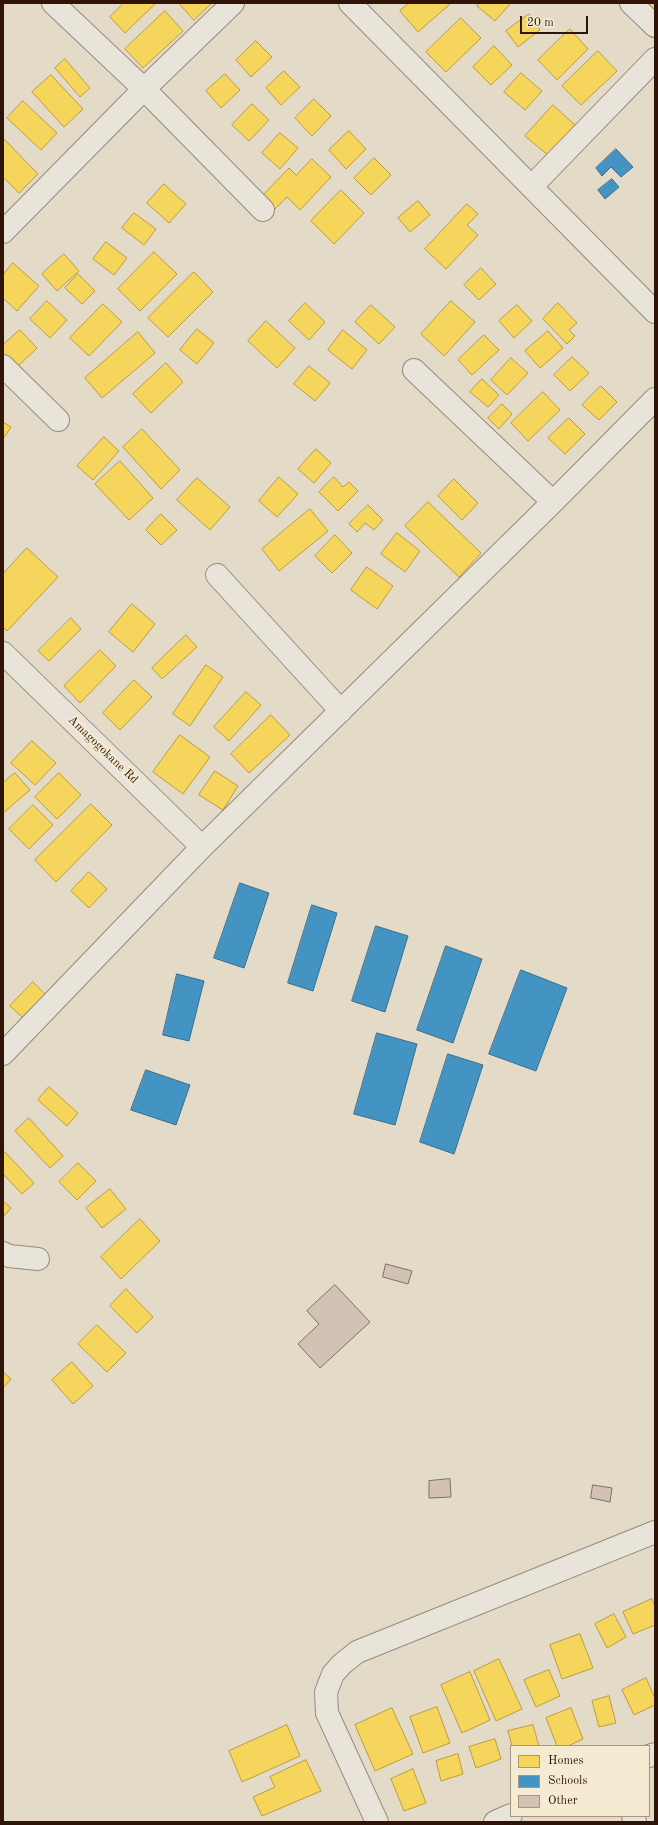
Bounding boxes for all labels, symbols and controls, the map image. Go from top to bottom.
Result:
scale bar [522,8,590,34]
text: 20 m [527,17,554,29]
street label: Amagogokane Rd [65,713,141,787]
legend [510,1745,650,1817]
text: Homes [548,1755,584,1767]
text: Schools [548,1775,588,1787]
text: Other [548,1795,578,1807]

